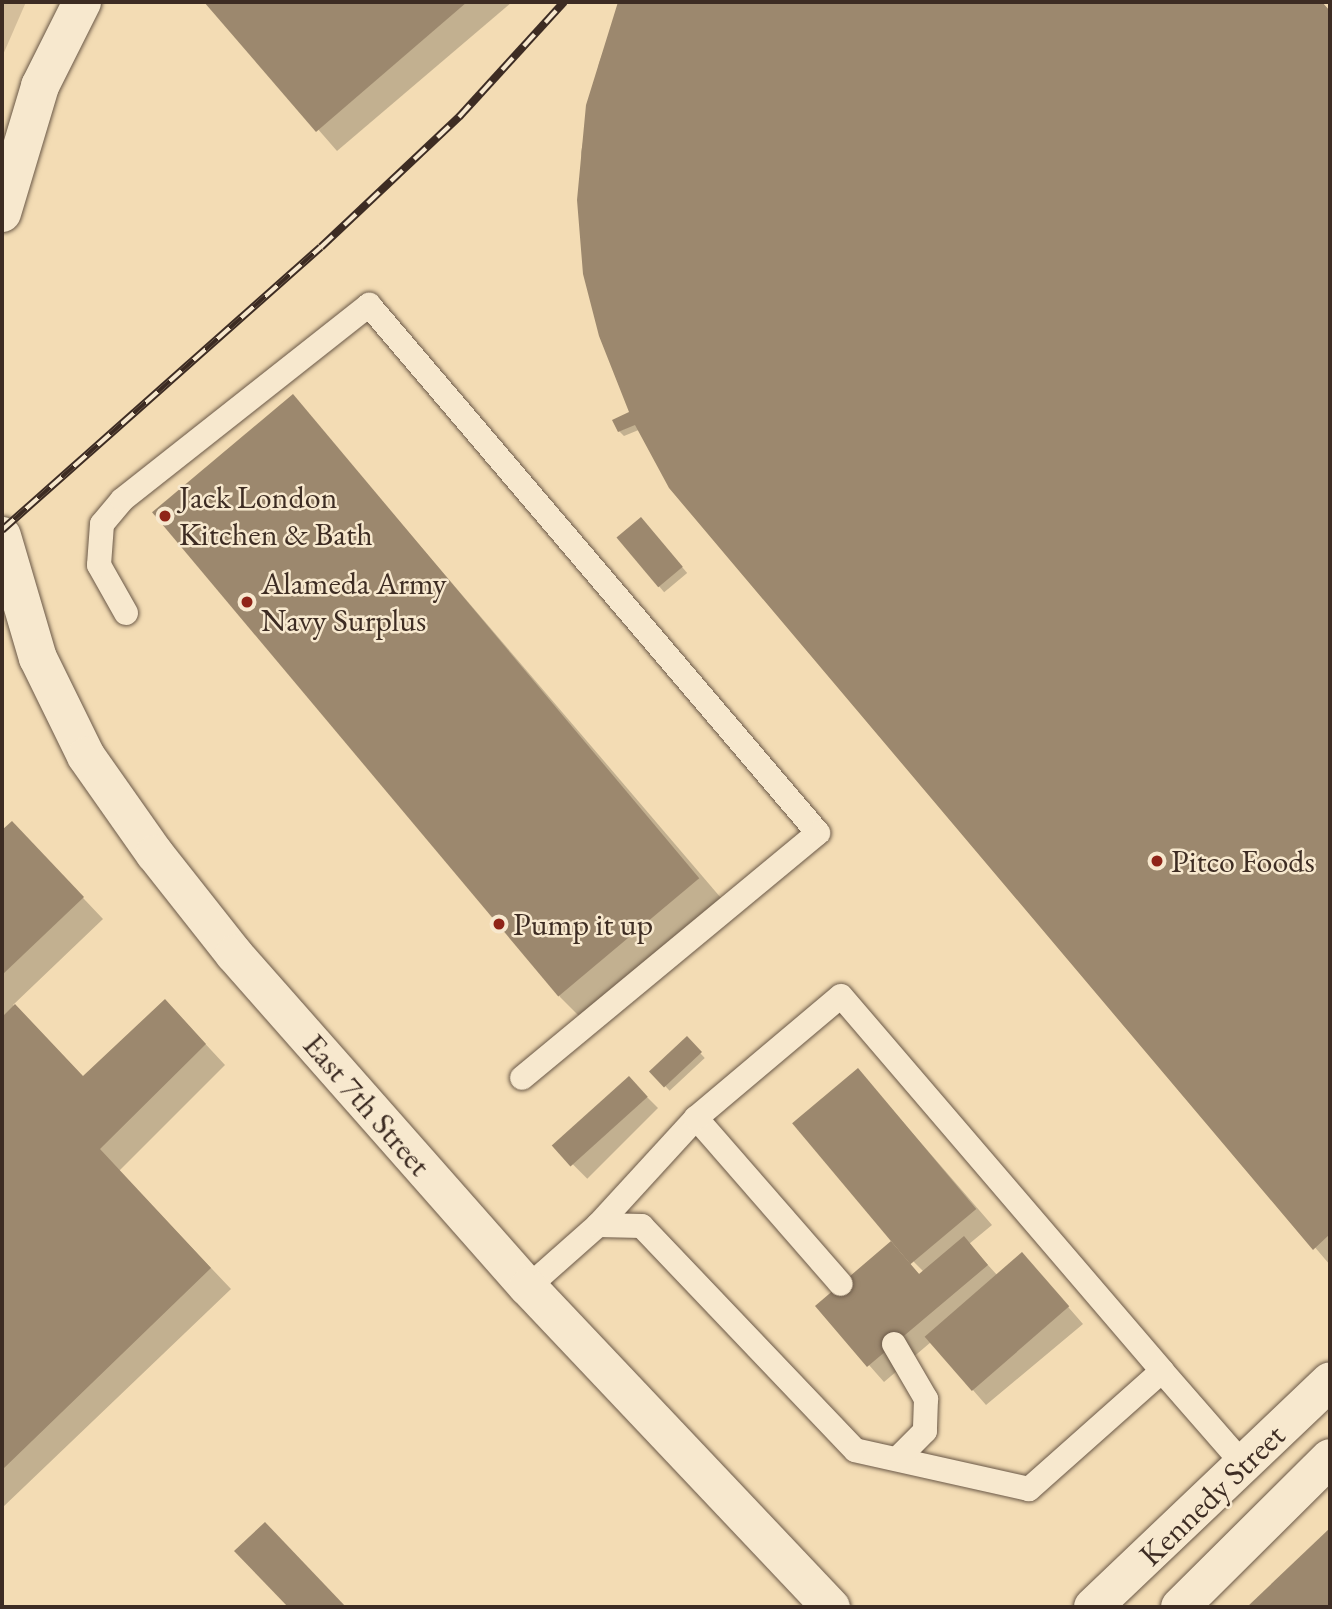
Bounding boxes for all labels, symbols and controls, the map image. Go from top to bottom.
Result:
place label: Jack London Kitchen & Bath [179,479,373,554]
marker: Jack London Kitchen & Bath [157,508,173,524]
place label: Alameda Army Navy Surplus [261,565,446,640]
marker: Alameda Army Navy Surplus [239,594,255,610]
place label: Pitco Foods [1171,842,1315,880]
marker: Pitco Foods [1149,853,1165,869]
place label: Pump it up [513,905,653,943]
marker: Pump it up [491,916,507,932]
street label: East 7th Street [295,1026,439,1184]
street label: Kennedy Street [1131,1416,1293,1574]

